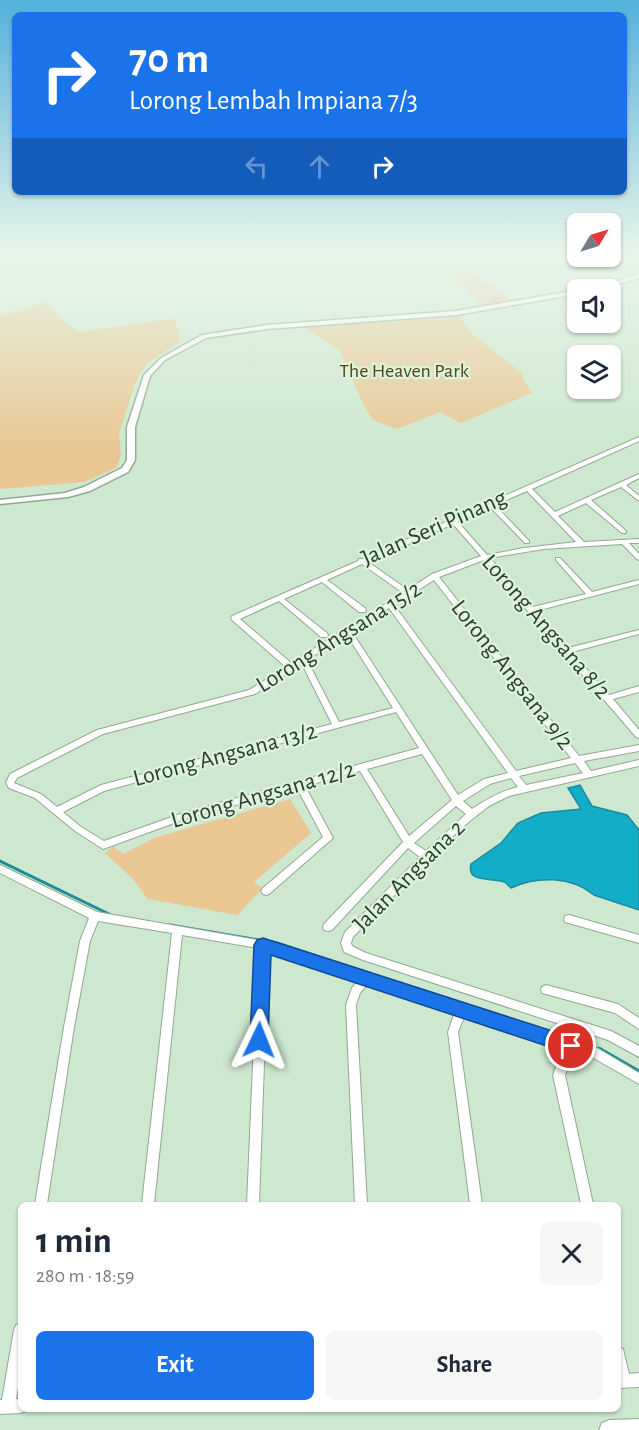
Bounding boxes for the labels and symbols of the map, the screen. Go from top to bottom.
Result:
north arrow [567,213,621,267]
park label: The Heaven Park [339,361,469,381]
street label: Jalan Seri Pinang [358,485,511,571]
street label: Lorong Angsana 8/2 [477,550,615,704]
street label: Lorong Angsana 15/2 [252,577,426,697]
street label: Lorong Angsana 9/2 [446,596,578,754]
street label: Lorong Angsana 13/2 [130,719,320,791]
street label: Lorong Angsana 12/2 [168,757,358,833]
street label: Jalan Angsana 2 [349,816,469,936]
position arrow [227,1008,291,1072]
pin [545,1020,596,1071]

